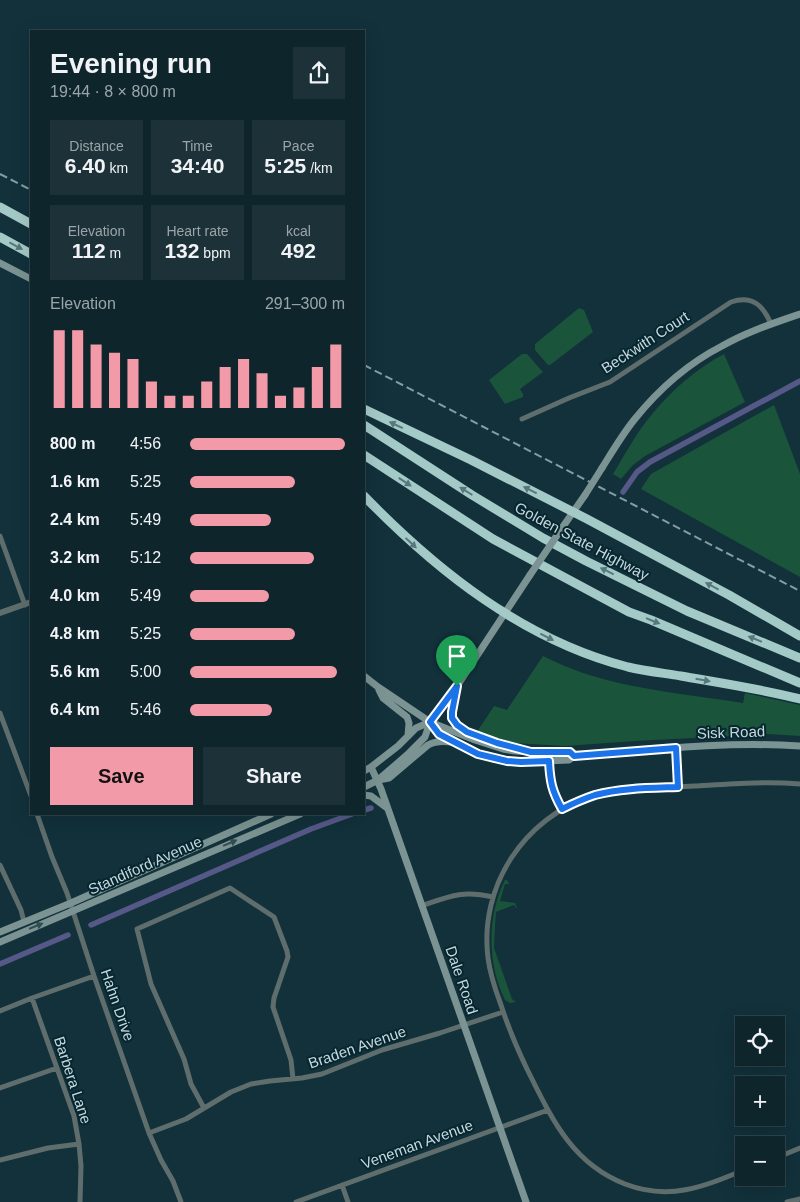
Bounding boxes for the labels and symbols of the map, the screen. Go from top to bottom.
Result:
one-way arrow [8,242,23,250]
street label: Beckwith Court [598,307,693,377]
one-way arrow [389,421,403,429]
one-way arrow [398,477,411,487]
one-way arrow [460,486,473,496]
one-way arrow [523,486,537,494]
street label: Golden State Highway [512,498,652,584]
one-way arrow [405,537,417,549]
one-way arrow [600,567,615,576]
one-way arrow [705,582,719,590]
one-way arrow [645,618,660,625]
one-way arrow [540,633,554,641]
pin [436,635,478,686]
one-way arrow [748,635,762,643]
one-way arrow [695,677,711,685]
street label: Sisk Road [697,722,765,742]
street label: Standiford Avenue [86,832,204,898]
one-way arrow [223,839,237,847]
one-way arrow [29,922,44,930]
street label: Dale Road [442,944,482,1016]
street label: Hahn Drive [98,967,138,1043]
street label: Braden Avenue [306,1022,408,1072]
street label: Barbera Lane [51,1034,95,1126]
street label: Veneman Avenue [359,1116,475,1172]

